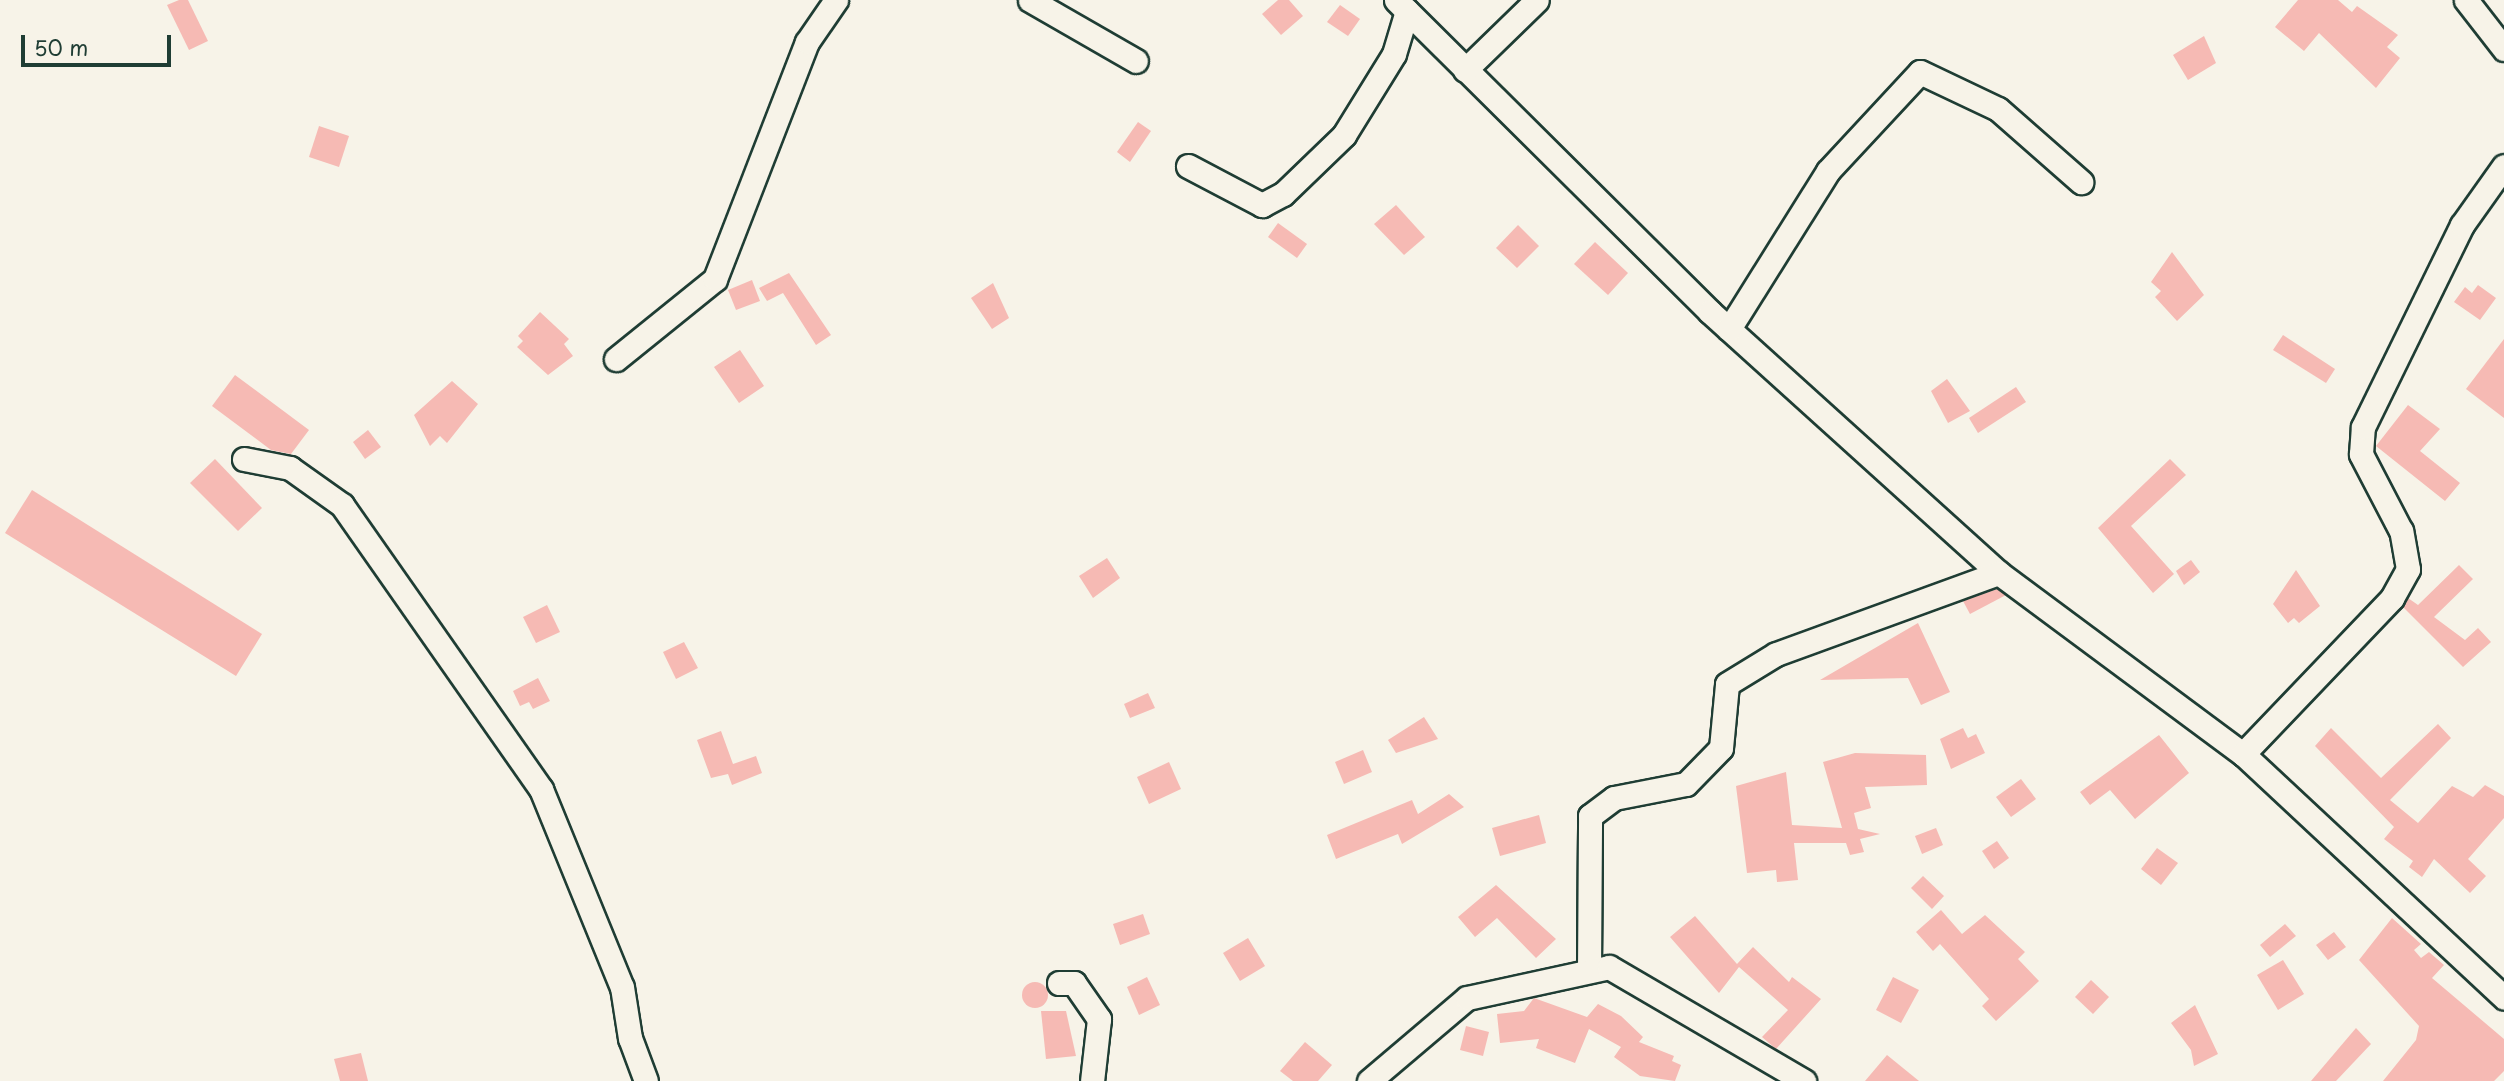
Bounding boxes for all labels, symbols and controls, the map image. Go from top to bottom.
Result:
scale bar [24,21,175,65]
text: 50 m [34,31,88,63]

